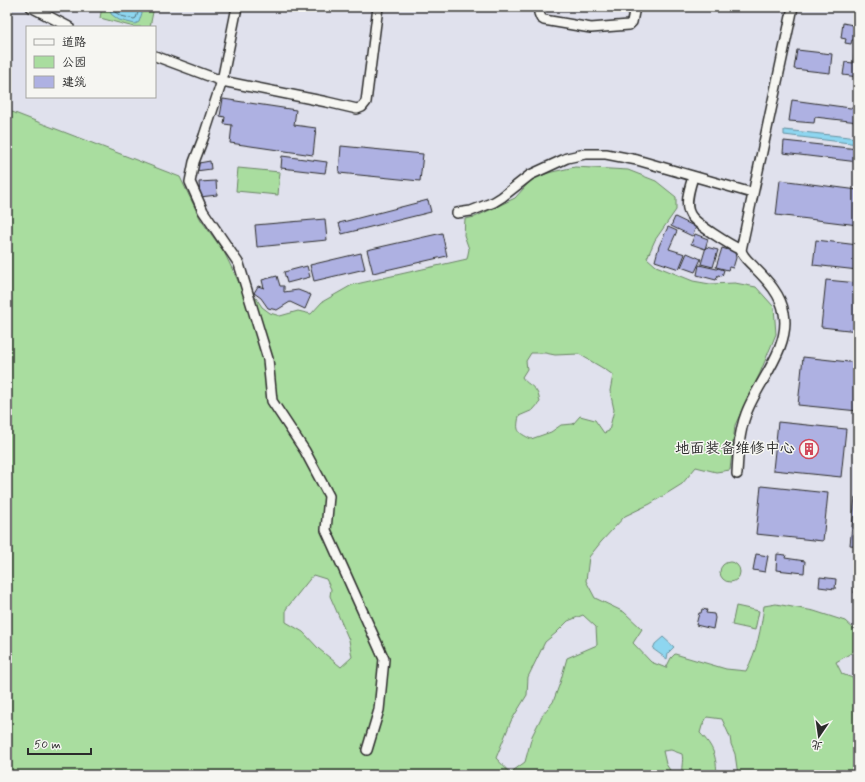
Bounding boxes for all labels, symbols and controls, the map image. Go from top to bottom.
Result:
legend [26,26,156,98]
text: 道路 [62,35,86,51]
text: 公园 [62,55,86,71]
text: 建筑 [62,75,86,91]
building icon: 地面装备维修中心 [798,438,820,460]
place label: 地面装备维修中心 [675,439,795,459]
north arrow [799,716,839,756]
scale bar [28,730,91,756]
text: 50 m [34,737,61,753]
text: 北 [810,737,824,753]

